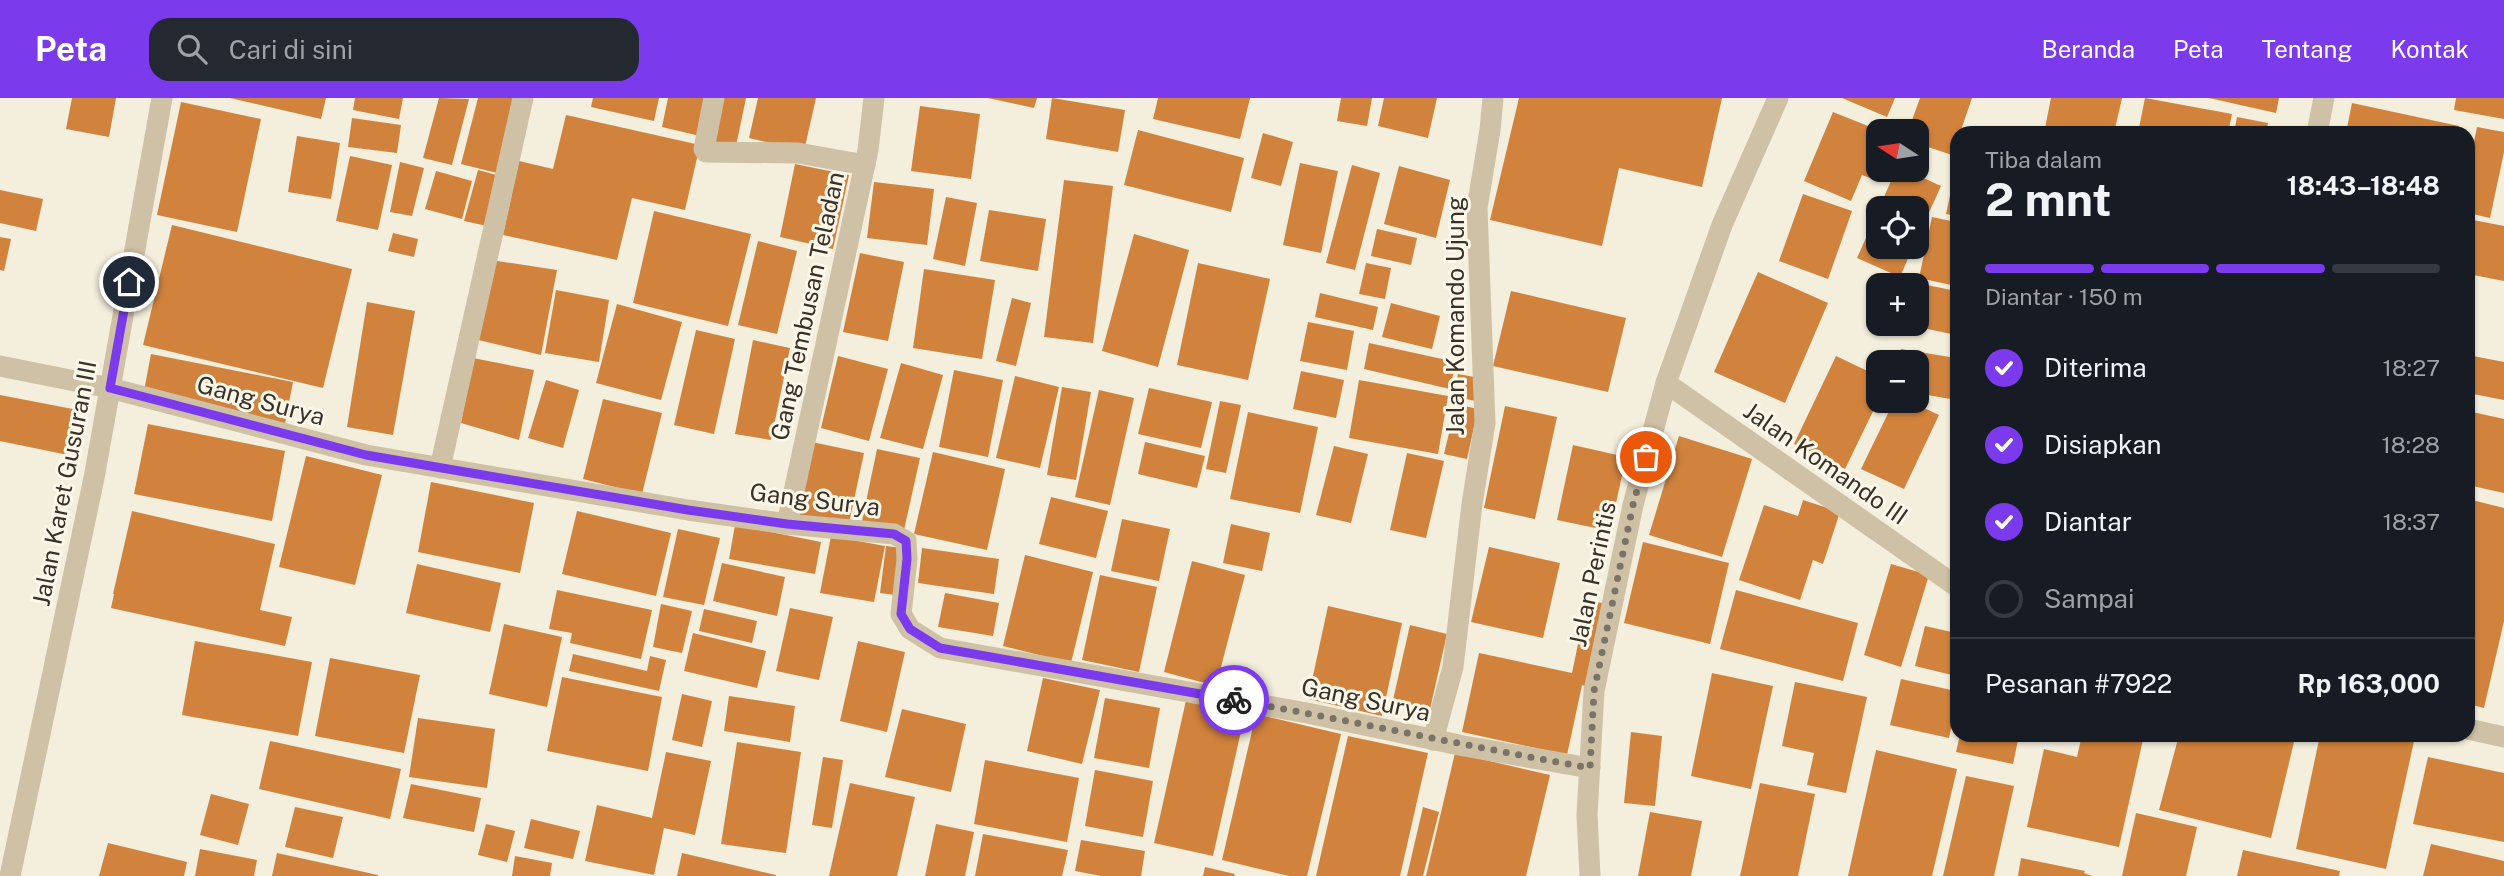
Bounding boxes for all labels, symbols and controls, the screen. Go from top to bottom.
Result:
search box [149,18,639,81]
text: Peta [35,30,107,68]
icon: search [173,30,211,68]
text: Cari di sini [229,34,353,65]
text: Beranda [2041,35,2135,63]
text: Peta [2173,35,2224,63]
text: Tentang [2262,35,2352,63]
text: Kontak [2390,35,2469,63]
north arrow [1866,119,1928,182]
map controls [1866,119,1929,413]
text: Tiba dalam [1985,146,2102,173]
street label: Gang Tembusan Teladan [765,169,849,443]
text: 18:43–18:48 [2287,170,2440,201]
text: 2 mnt [1985,172,2111,226]
street label: Jalan Komando Ujung [1441,196,1469,436]
button: locate [1866,196,1929,259]
pin [99,252,159,312]
icon: home [110,263,148,301]
button: + [1866,273,1929,336]
text: Diantar · 150 m [1985,283,2143,310]
icon: check [1985,349,2023,387]
button: − [1866,350,1929,413]
text: Diterima [2044,352,2147,383]
text: 18:27 [2383,354,2440,381]
street label: Jalan Karet Gusuran III [26,358,102,608]
street label: Gang Surya [194,370,328,430]
street label: Jalan Komando III [1739,396,1913,530]
icon: check [1985,426,2023,464]
pin [1616,427,1676,487]
text: Disiapkan [2044,429,2162,460]
text: 18:28 [2382,431,2440,458]
icon: bag [1627,438,1665,476]
street label: Gang Surya [748,477,882,521]
street label: Jalan Perintis [1563,499,1621,649]
icon: check [1985,503,2023,541]
text: Diantar [2044,506,2132,537]
text: 18:37 [2383,508,2440,535]
text: Sampai [2044,583,2134,614]
courier [1199,665,1269,735]
text: Pesanan #7922 [1985,668,2172,699]
text: Rp 163,000 [2298,668,2440,699]
street label: Gang Surya [1299,672,1433,726]
icon: bike [1215,681,1253,719]

